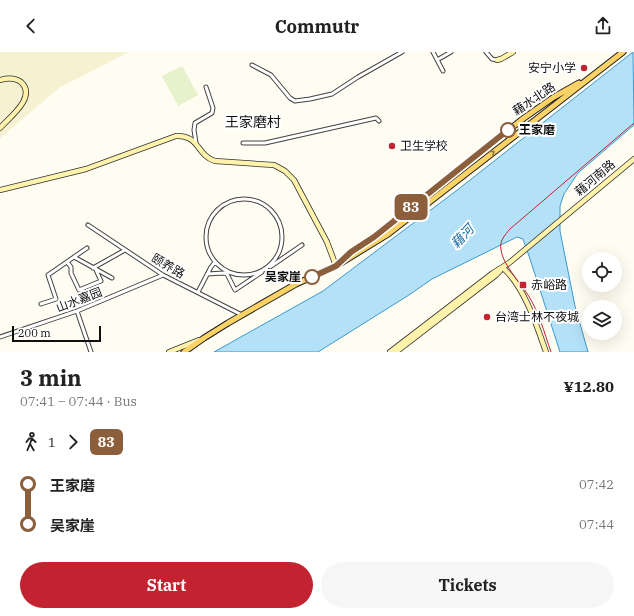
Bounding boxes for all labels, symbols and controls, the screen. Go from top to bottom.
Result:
icon: back [20,15,42,37]
text: Commutr [275,15,359,38]
icon: share [592,15,614,37]
place label: 安宁小学 [528,60,576,75]
marker: 安宁小学 [579,63,589,73]
street label: 藉水北路 [510,79,558,118]
district label: 王家磨村 [225,113,281,131]
marker: 王家磨 [500,122,516,138]
place label: 王家磨 [519,122,555,137]
place label: 卫生学校 [400,138,448,153]
marker: 卫生学校 [387,141,397,151]
one-way arrow [488,151,495,158]
street label: 藉河南路 [571,156,618,199]
line badge: 83 [393,194,429,220]
text: 83 [403,198,419,216]
water label: 藉河 [447,219,479,252]
street label: 颐养路 [149,250,188,281]
map controls [582,252,622,340]
button: locate [582,252,622,292]
place label: 吴家崖 [265,269,301,284]
marker: 吴家崖 [304,269,320,285]
place label: 赤峪路 [531,277,567,292]
marker: 赤峪路 [518,280,528,290]
street label: 山水嘉园 [54,284,104,315]
button: layers [582,300,622,340]
place label: 台湾士林不夜城 [495,309,579,324]
marker: 台湾士林不夜城 [482,312,492,322]
scale bar [12,324,101,343]
text: 200 m [18,326,51,340]
text: 3 min [20,363,82,392]
text: ¥12.80 [564,377,614,396]
text: 07:41 – 07:44 · Bus [20,393,137,410]
icon: walk [20,431,42,453]
icon: forward [62,431,84,453]
text: 83 [98,433,115,451]
text: 1 [48,434,56,451]
text: 王家磨 [50,476,95,495]
text: 07:42 [579,476,614,493]
text: 吴家崖 [50,516,95,535]
text: 07:44 [579,516,614,533]
button: Start [20,562,313,608]
button: Tickets [321,562,614,608]

